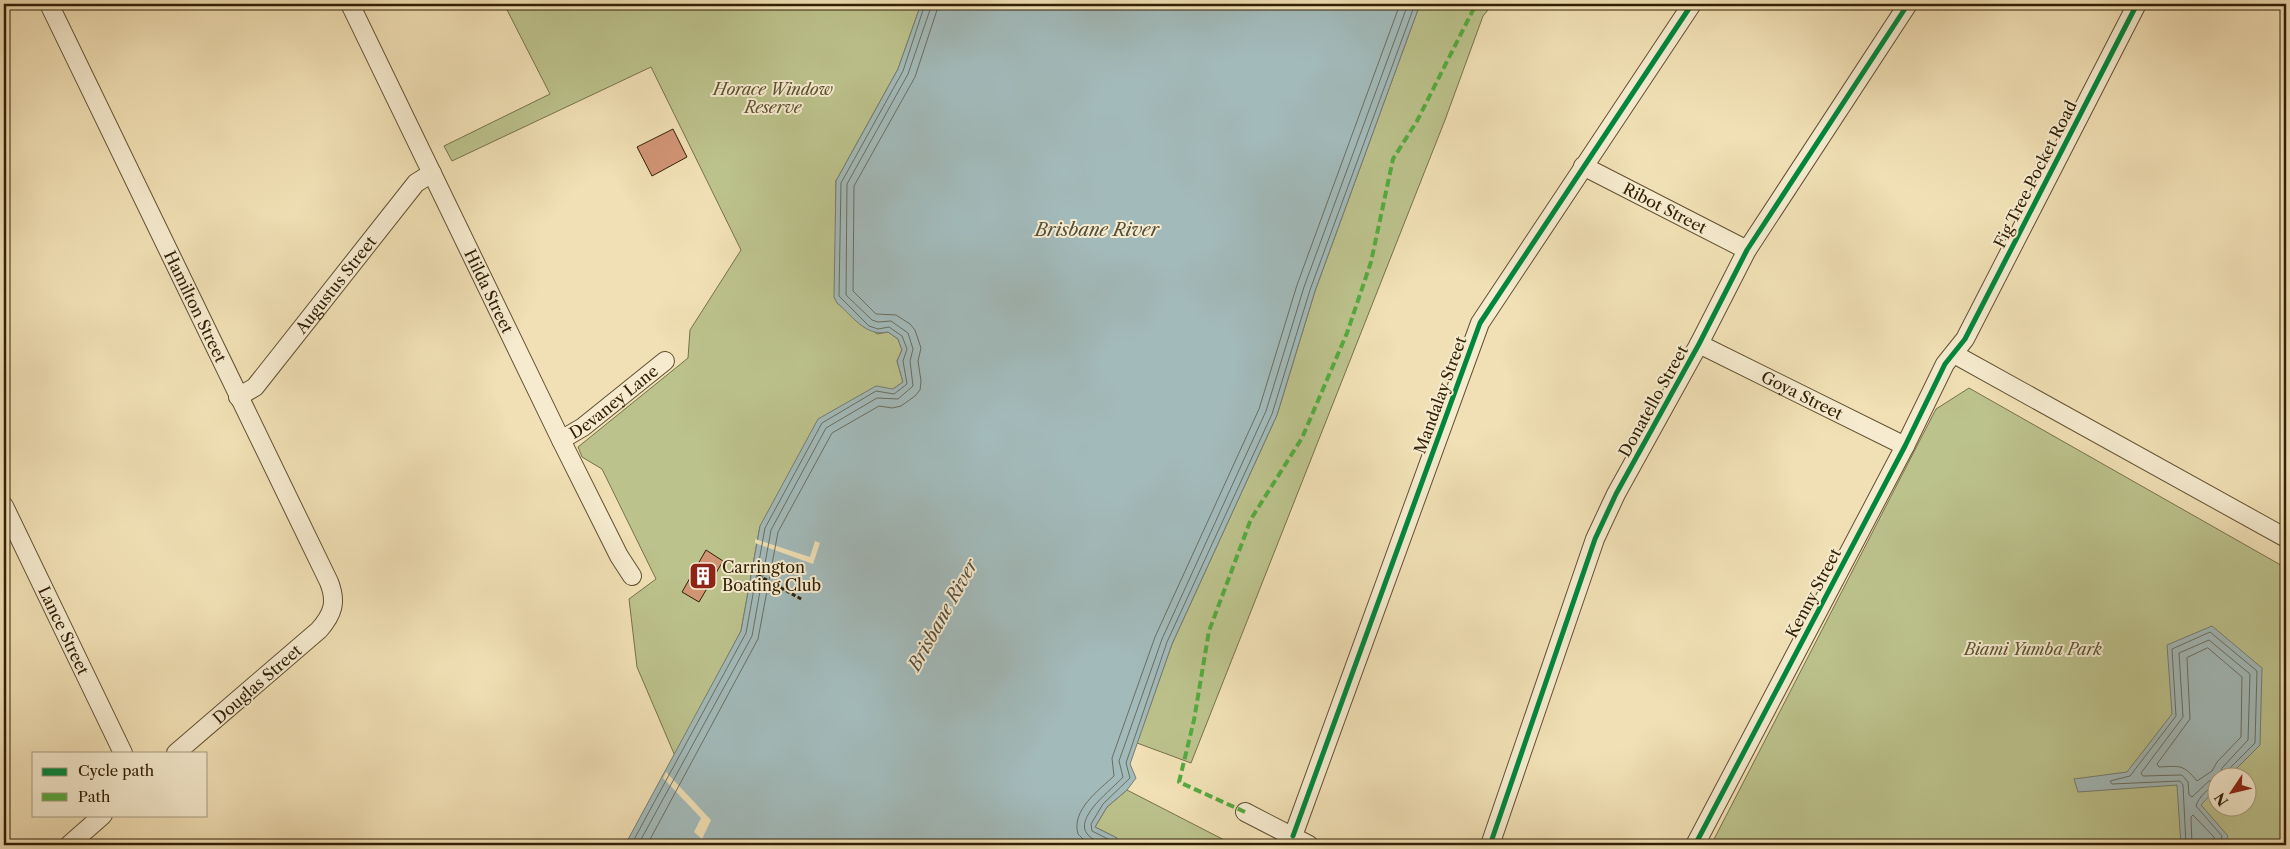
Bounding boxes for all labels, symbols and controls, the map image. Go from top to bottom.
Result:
park label: Horace Window Reserve [711,79,833,117]
street label: Fig Tree Pocket Road [1989,97,2081,251]
street label: Ribot Street [1620,178,1710,238]
water label: Brisbane River [1033,219,1161,241]
street label: Augustus Street [290,232,381,338]
street label: Hilda Street [460,246,518,337]
street label: Hamilton Street [160,247,231,366]
street label: Mandalay Street [1409,333,1471,456]
street label: Donatello Street [1614,341,1692,460]
street label: Devaney Lane [566,361,662,443]
street label: Goya Street [1758,366,1847,424]
street label: Kenny Street [1781,544,1845,641]
water label: Brisbane River [902,554,983,676]
place label: Carrington Boating Club [722,557,821,595]
building icon: Carrington Boating Club [688,561,718,591]
street label: Lance Street [34,583,94,678]
park label: Biami Yumba Park [1962,639,2103,659]
street label: Douglas Street [209,640,306,728]
legend [32,752,208,816]
text: Cycle path [78,761,155,780]
north arrow [2208,766,2258,816]
text: Path [78,787,111,806]
text: N [2210,789,2232,810]

